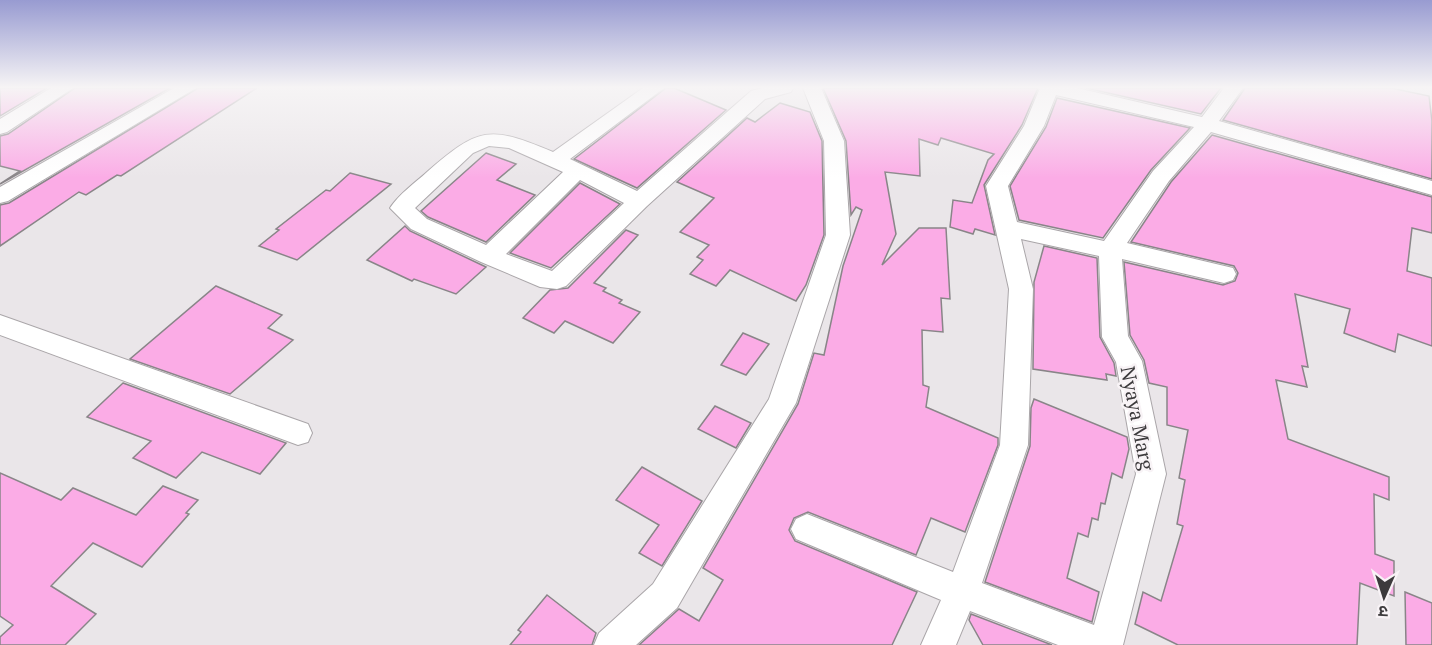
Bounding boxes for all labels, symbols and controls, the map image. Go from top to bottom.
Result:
street label: Nyaya Marg [1115,364,1161,473]
north arrow [1354,567,1414,627]
text: उ [1377,601,1388,623]

